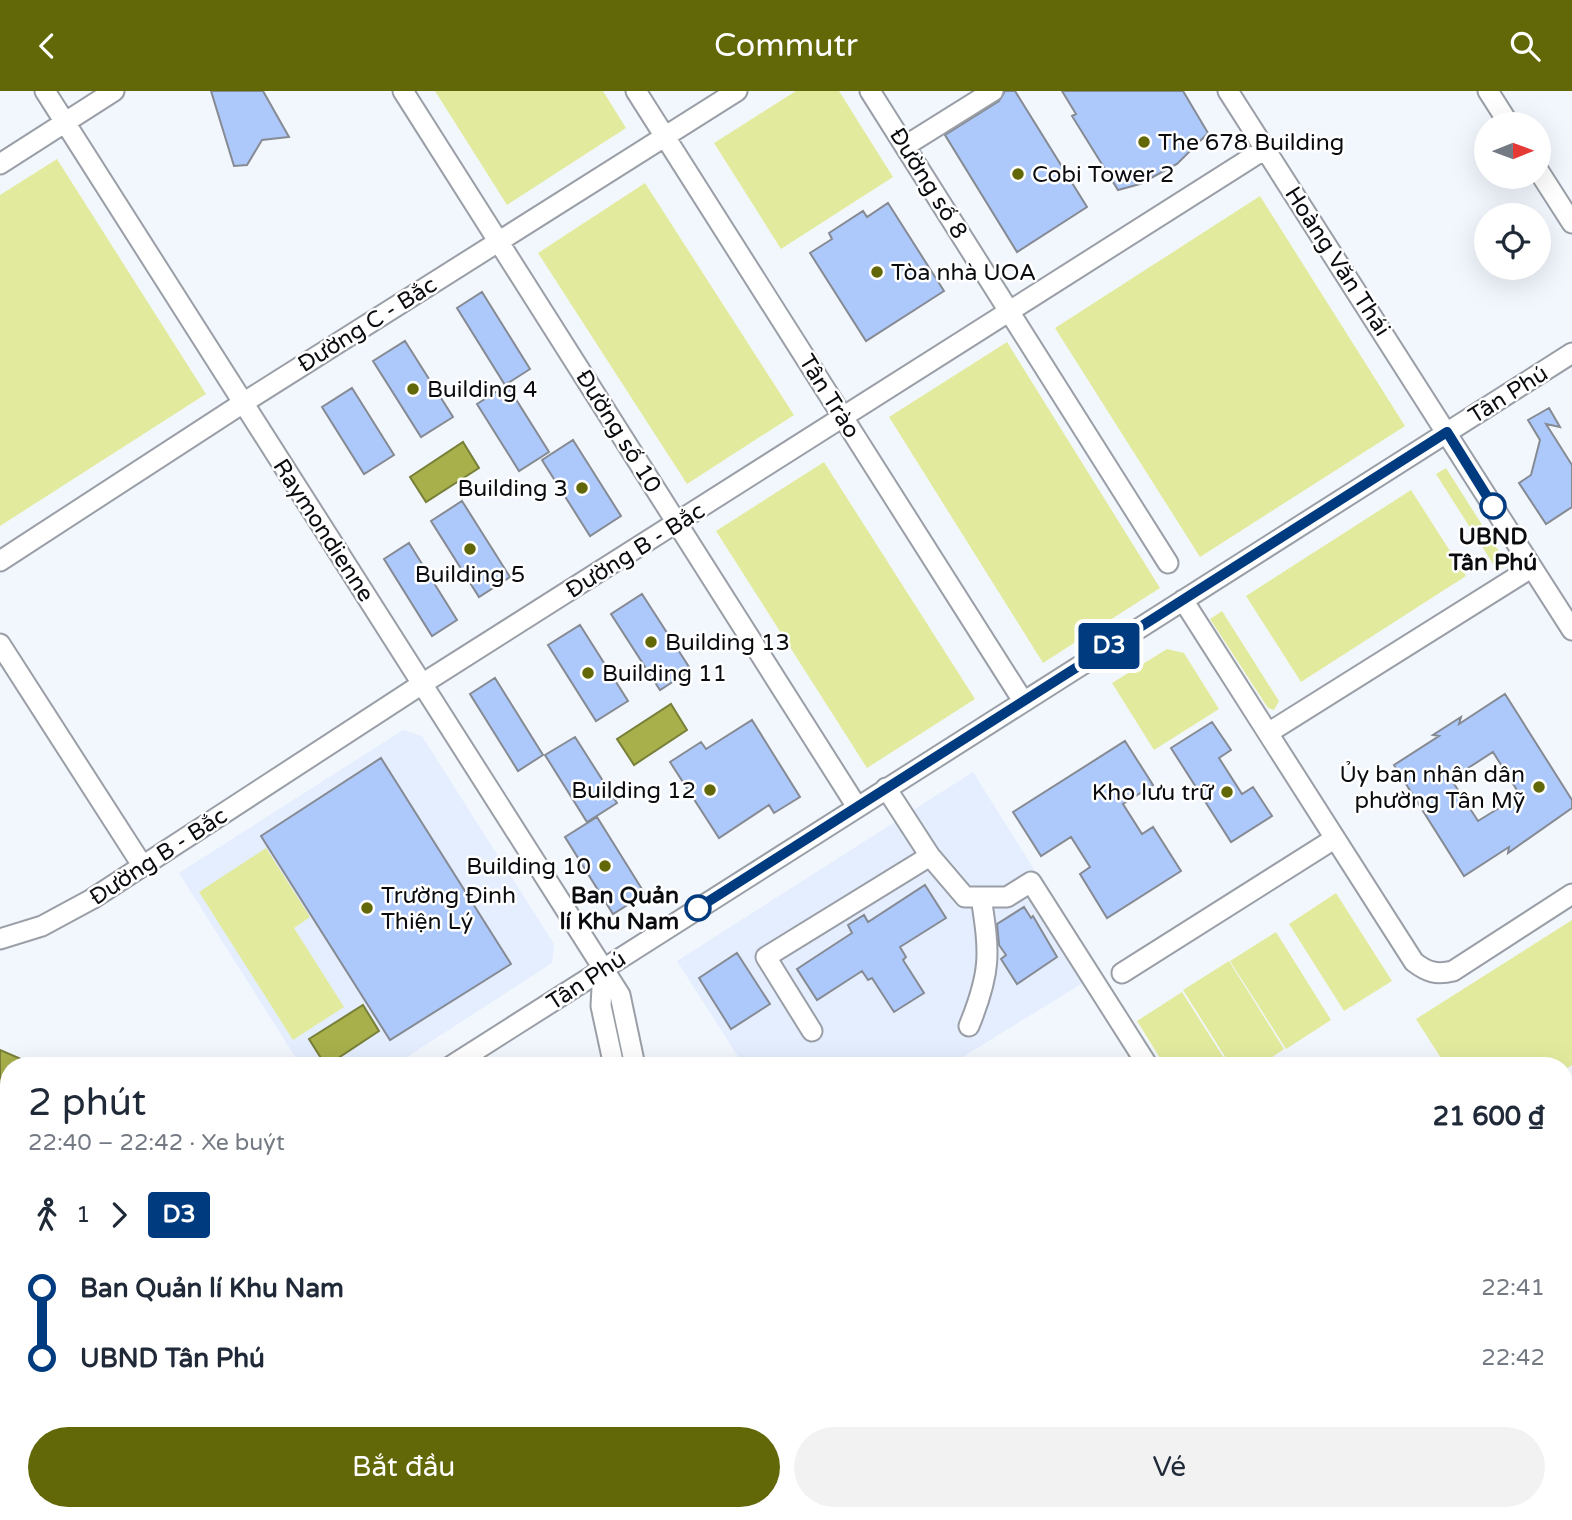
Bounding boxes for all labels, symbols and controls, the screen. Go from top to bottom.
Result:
icon: back [28,27,66,65]
text: Commutr [714,27,858,65]
icon: search [1506,27,1544,65]
north arrow [1474,112,1550,189]
map controls [1474,112,1551,280]
street label: Đường số 8 [883,123,973,244]
place label: The 678 Building [1158,129,1344,157]
marker: The 678 Building [1136,134,1152,150]
place label: Cobi Tower 2 [1032,161,1175,189]
marker: Cobi Tower 2 [1010,166,1026,182]
street label: Hoàng Văn Thái [1278,182,1396,342]
button: locate [1474,203,1551,280]
place label: Tòa nhà UOA [891,259,1036,287]
marker: Tòa nhà UOA [869,264,885,280]
street label: Đường C - Bắc [293,271,442,379]
street label: Tân Trào [793,349,866,444]
street label: Tân Phú [1464,360,1553,430]
street label: Đường số 10 [569,365,667,498]
place label: Building 4 [427,376,537,404]
marker: Building 4 [405,381,421,397]
street label: Raymondienne [267,454,380,607]
place label: Building 3 [458,475,568,503]
marker: Building 3 [574,480,590,496]
marker: UBND Tân Phú [1480,493,1506,519]
street label: Đường B - Bắc [561,497,710,605]
place label: UBND Tân Phú [1448,523,1537,577]
marker: Building 5 [462,541,478,557]
place label: Building 5 [415,561,525,589]
line badge: D3 [1078,623,1140,669]
place label: Building 13 [665,629,790,657]
text: D3 [1092,631,1126,660]
marker: Building 13 [643,634,659,650]
place label: Building 11 [602,660,727,688]
marker: Building 11 [580,665,596,681]
place label: Ủy ban nhân dân phường Tân Mỹ [1340,761,1525,815]
place label: Building 12 [571,777,696,805]
place label: Kho lưu trữ [1092,779,1215,807]
marker: Ủy ban nhân dân phường Tân Mỹ [1531,779,1547,795]
marker: Building 12 [702,782,718,798]
marker: Kho lưu trữ [1219,784,1235,800]
street label: Đường B - Bắc [85,802,233,912]
place label: Building 10 [466,853,591,881]
marker: Building 10 [597,858,613,874]
place label: Trường Đinh Thiện Lý [381,882,516,936]
place label: Ban Quản lí Khu Nam [560,882,679,936]
marker: Ban Quản lí Khu Nam [685,895,711,921]
marker: Trường Đinh Thiện Lý [359,900,375,916]
street label: Tân Phú [542,945,631,1017]
text: 2 phút [28,1080,146,1126]
text: 21 600 ₫ [1433,1101,1545,1132]
text: 22:40 – 22:42 · Xe buýt [28,1129,285,1157]
icon: walk [28,1196,66,1234]
icon: forward [100,1196,138,1234]
text: D3 [162,1200,196,1229]
text: 1 [76,1201,90,1229]
text: Ban Quản lí Khu Nam [80,1273,344,1304]
text: 22:41 [1481,1274,1545,1302]
text: UBND Tân Phú [80,1343,265,1374]
text: 22:42 [1481,1344,1545,1372]
button: Bắt đầu [28,1427,780,1507]
button: Vé [794,1427,1545,1507]

